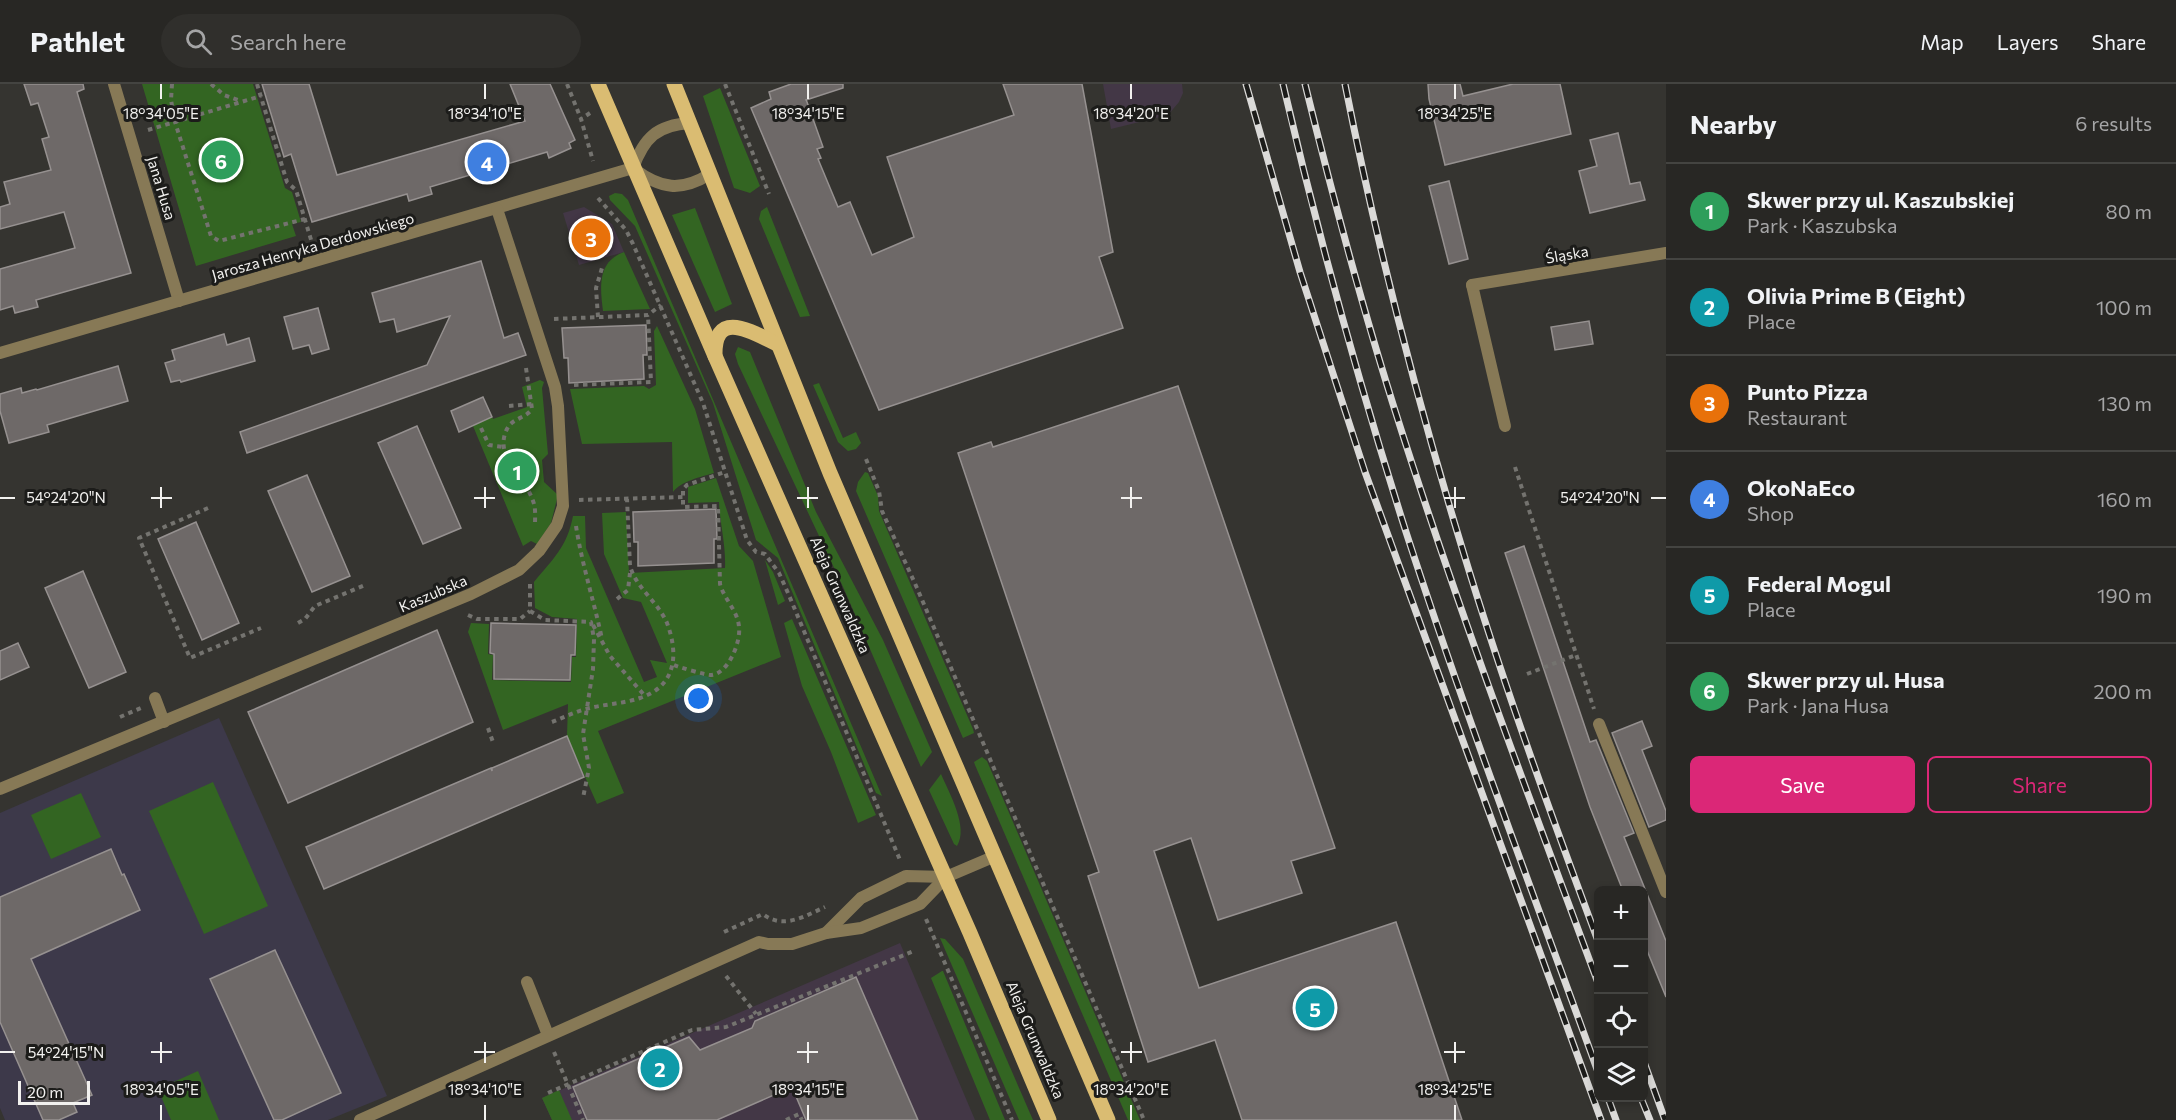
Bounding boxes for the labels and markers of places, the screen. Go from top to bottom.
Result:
pin: 6 [202,138,240,182]
pin: 4 [468,140,506,184]
pin: 3 [572,216,610,260]
pin: 1 [498,448,536,494]
pin: 5 [1296,986,1334,1030]
pin: 2 [640,1046,680,1090]

